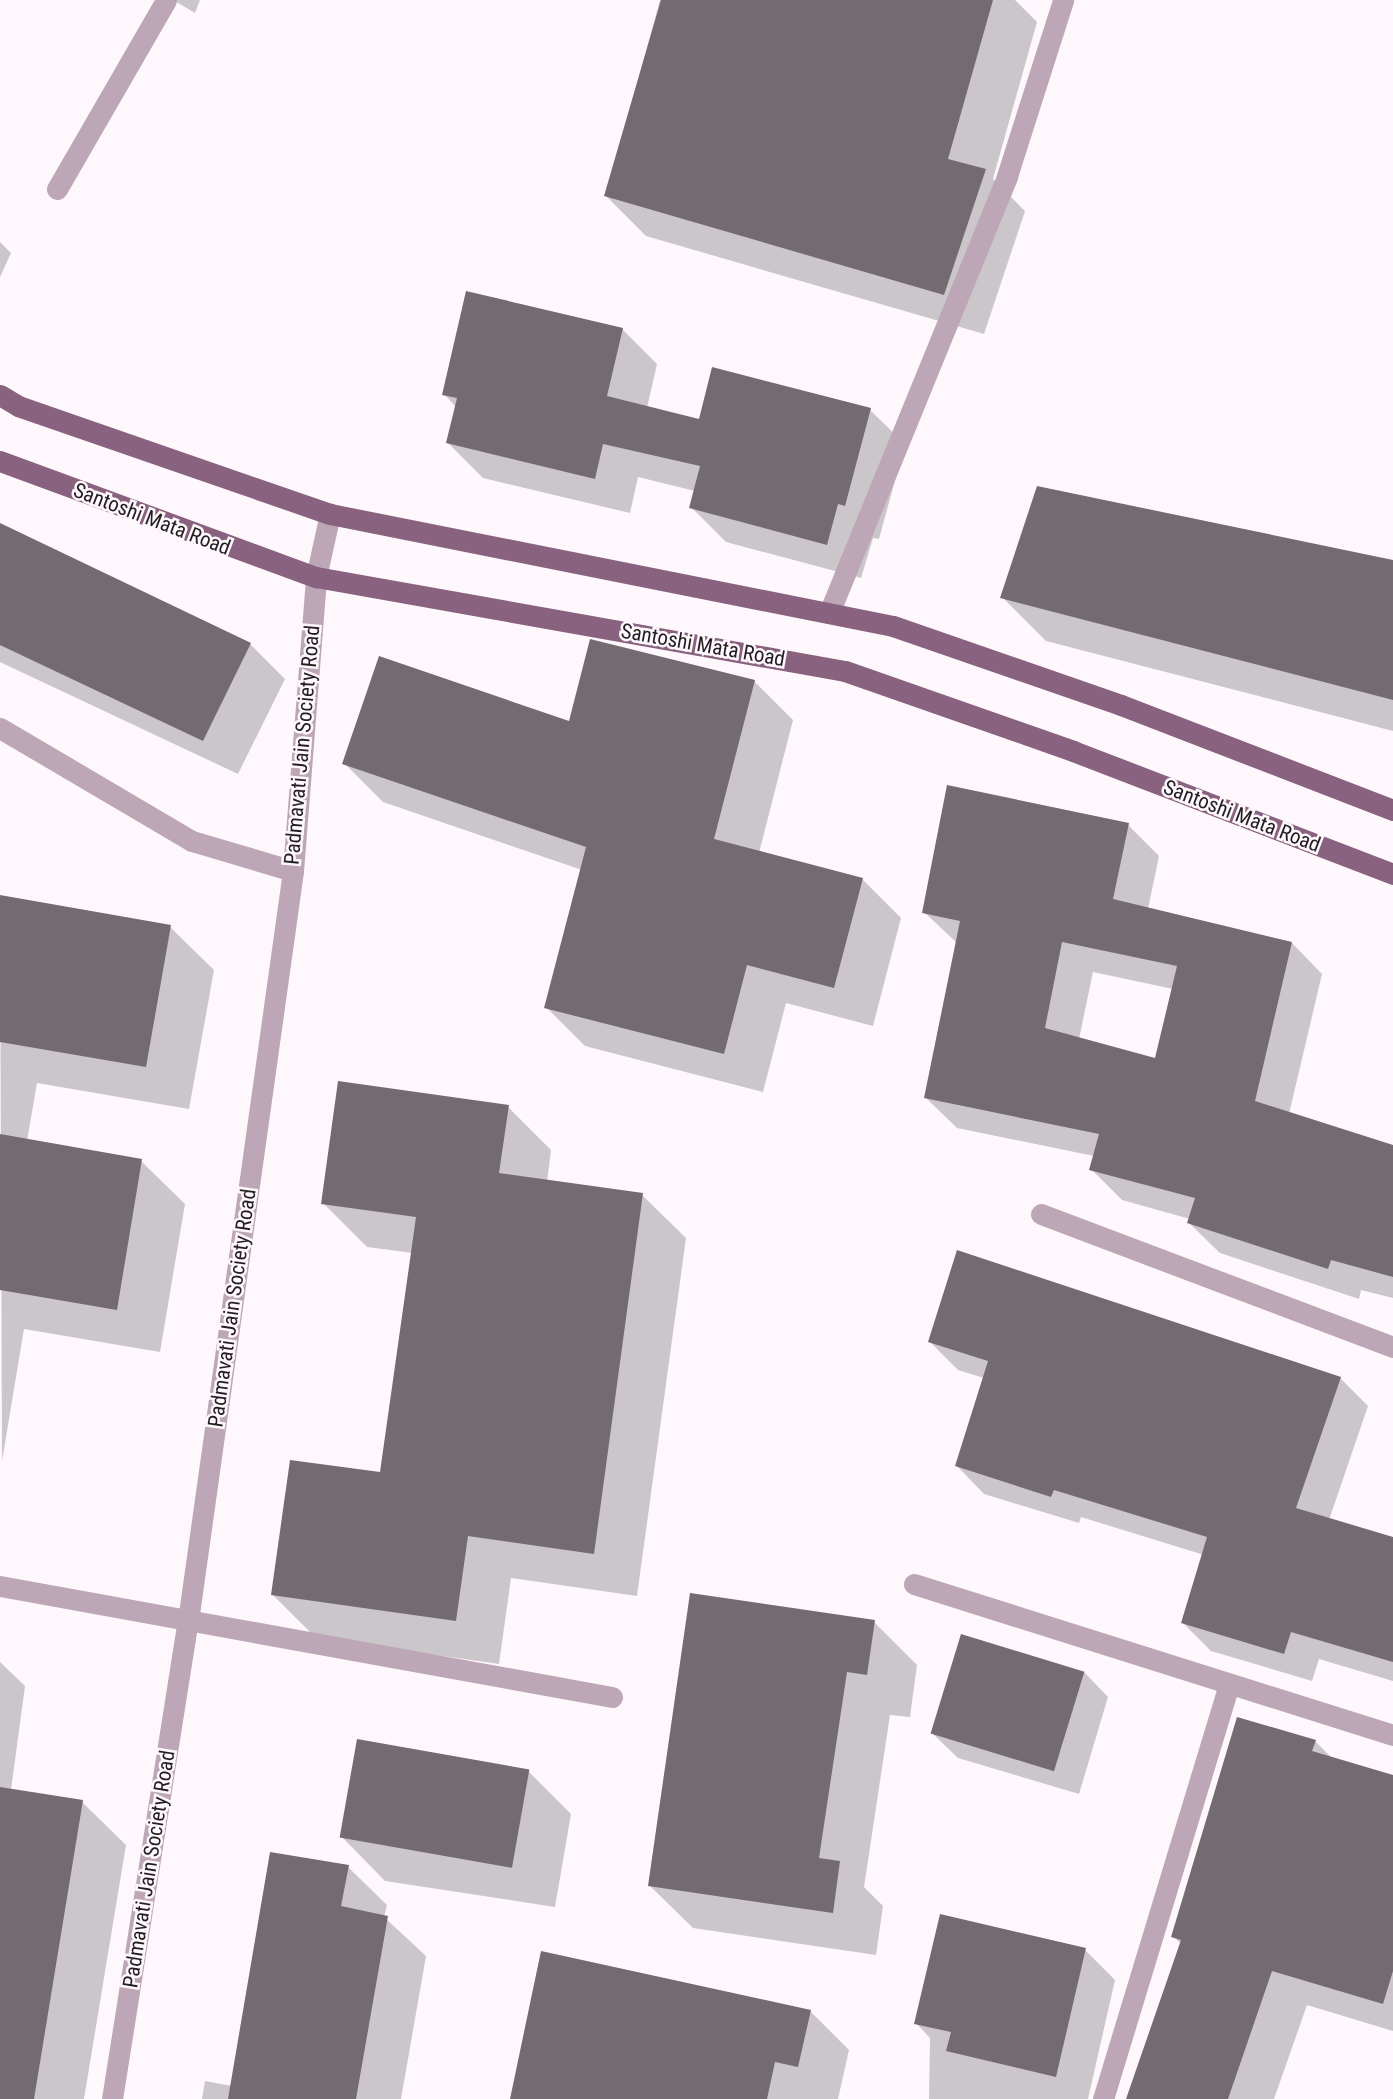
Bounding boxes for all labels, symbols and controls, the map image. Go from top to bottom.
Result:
street label: Santoshi Mata Road [70,477,234,561]
street label: Santoshi Mata Road [619,618,787,672]
street label: Padmavati Jain Society Road [279,624,325,866]
street label: Santoshi Mata Road [1160,774,1324,858]
street label: Padmavati Jain Society Road [203,1187,261,1429]
street label: Padmavati Jain Society Road [118,1748,180,1990]

